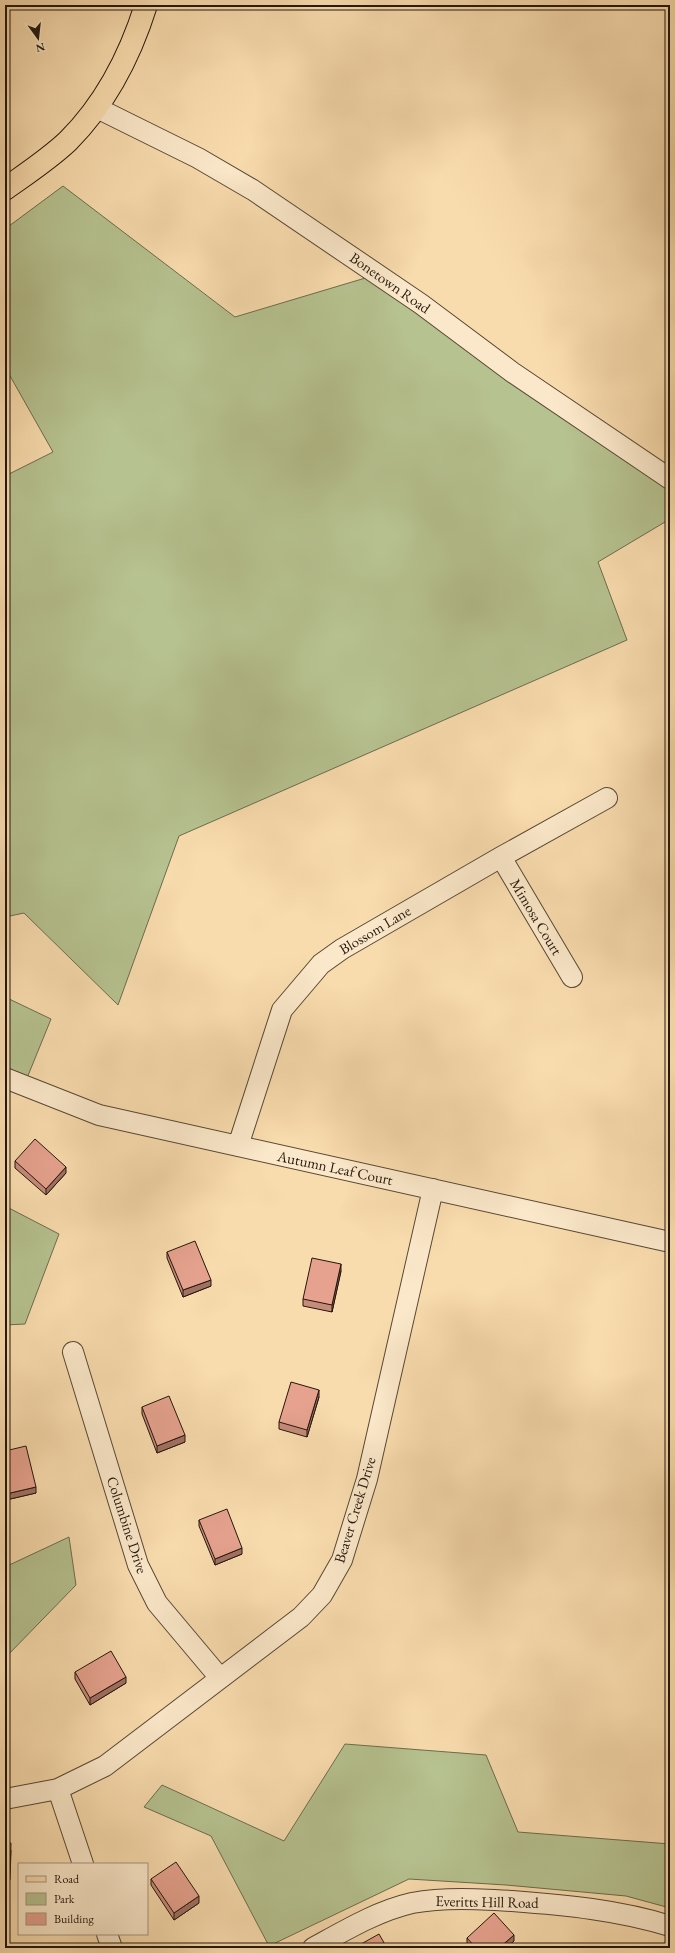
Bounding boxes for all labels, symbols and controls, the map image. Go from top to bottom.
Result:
north arrow [18,18,58,58]
text: N [34,40,47,56]
street label: Bonetown Road [346,248,435,318]
street label: Mimosa Court [506,875,567,959]
street label: Blossom Lane [336,901,414,958]
street label: Autumn Leaf Court [275,1146,395,1189]
street label: Beaver Creek Drive [329,1454,380,1565]
street label: Columbine Drive [103,1474,152,1576]
legend [18,1863,148,1935]
text: Road [54,1871,80,1887]
text: Park [54,1891,75,1907]
street label: Everitts Hill Road [435,1891,539,1912]
text: Building [54,1911,95,1927]

